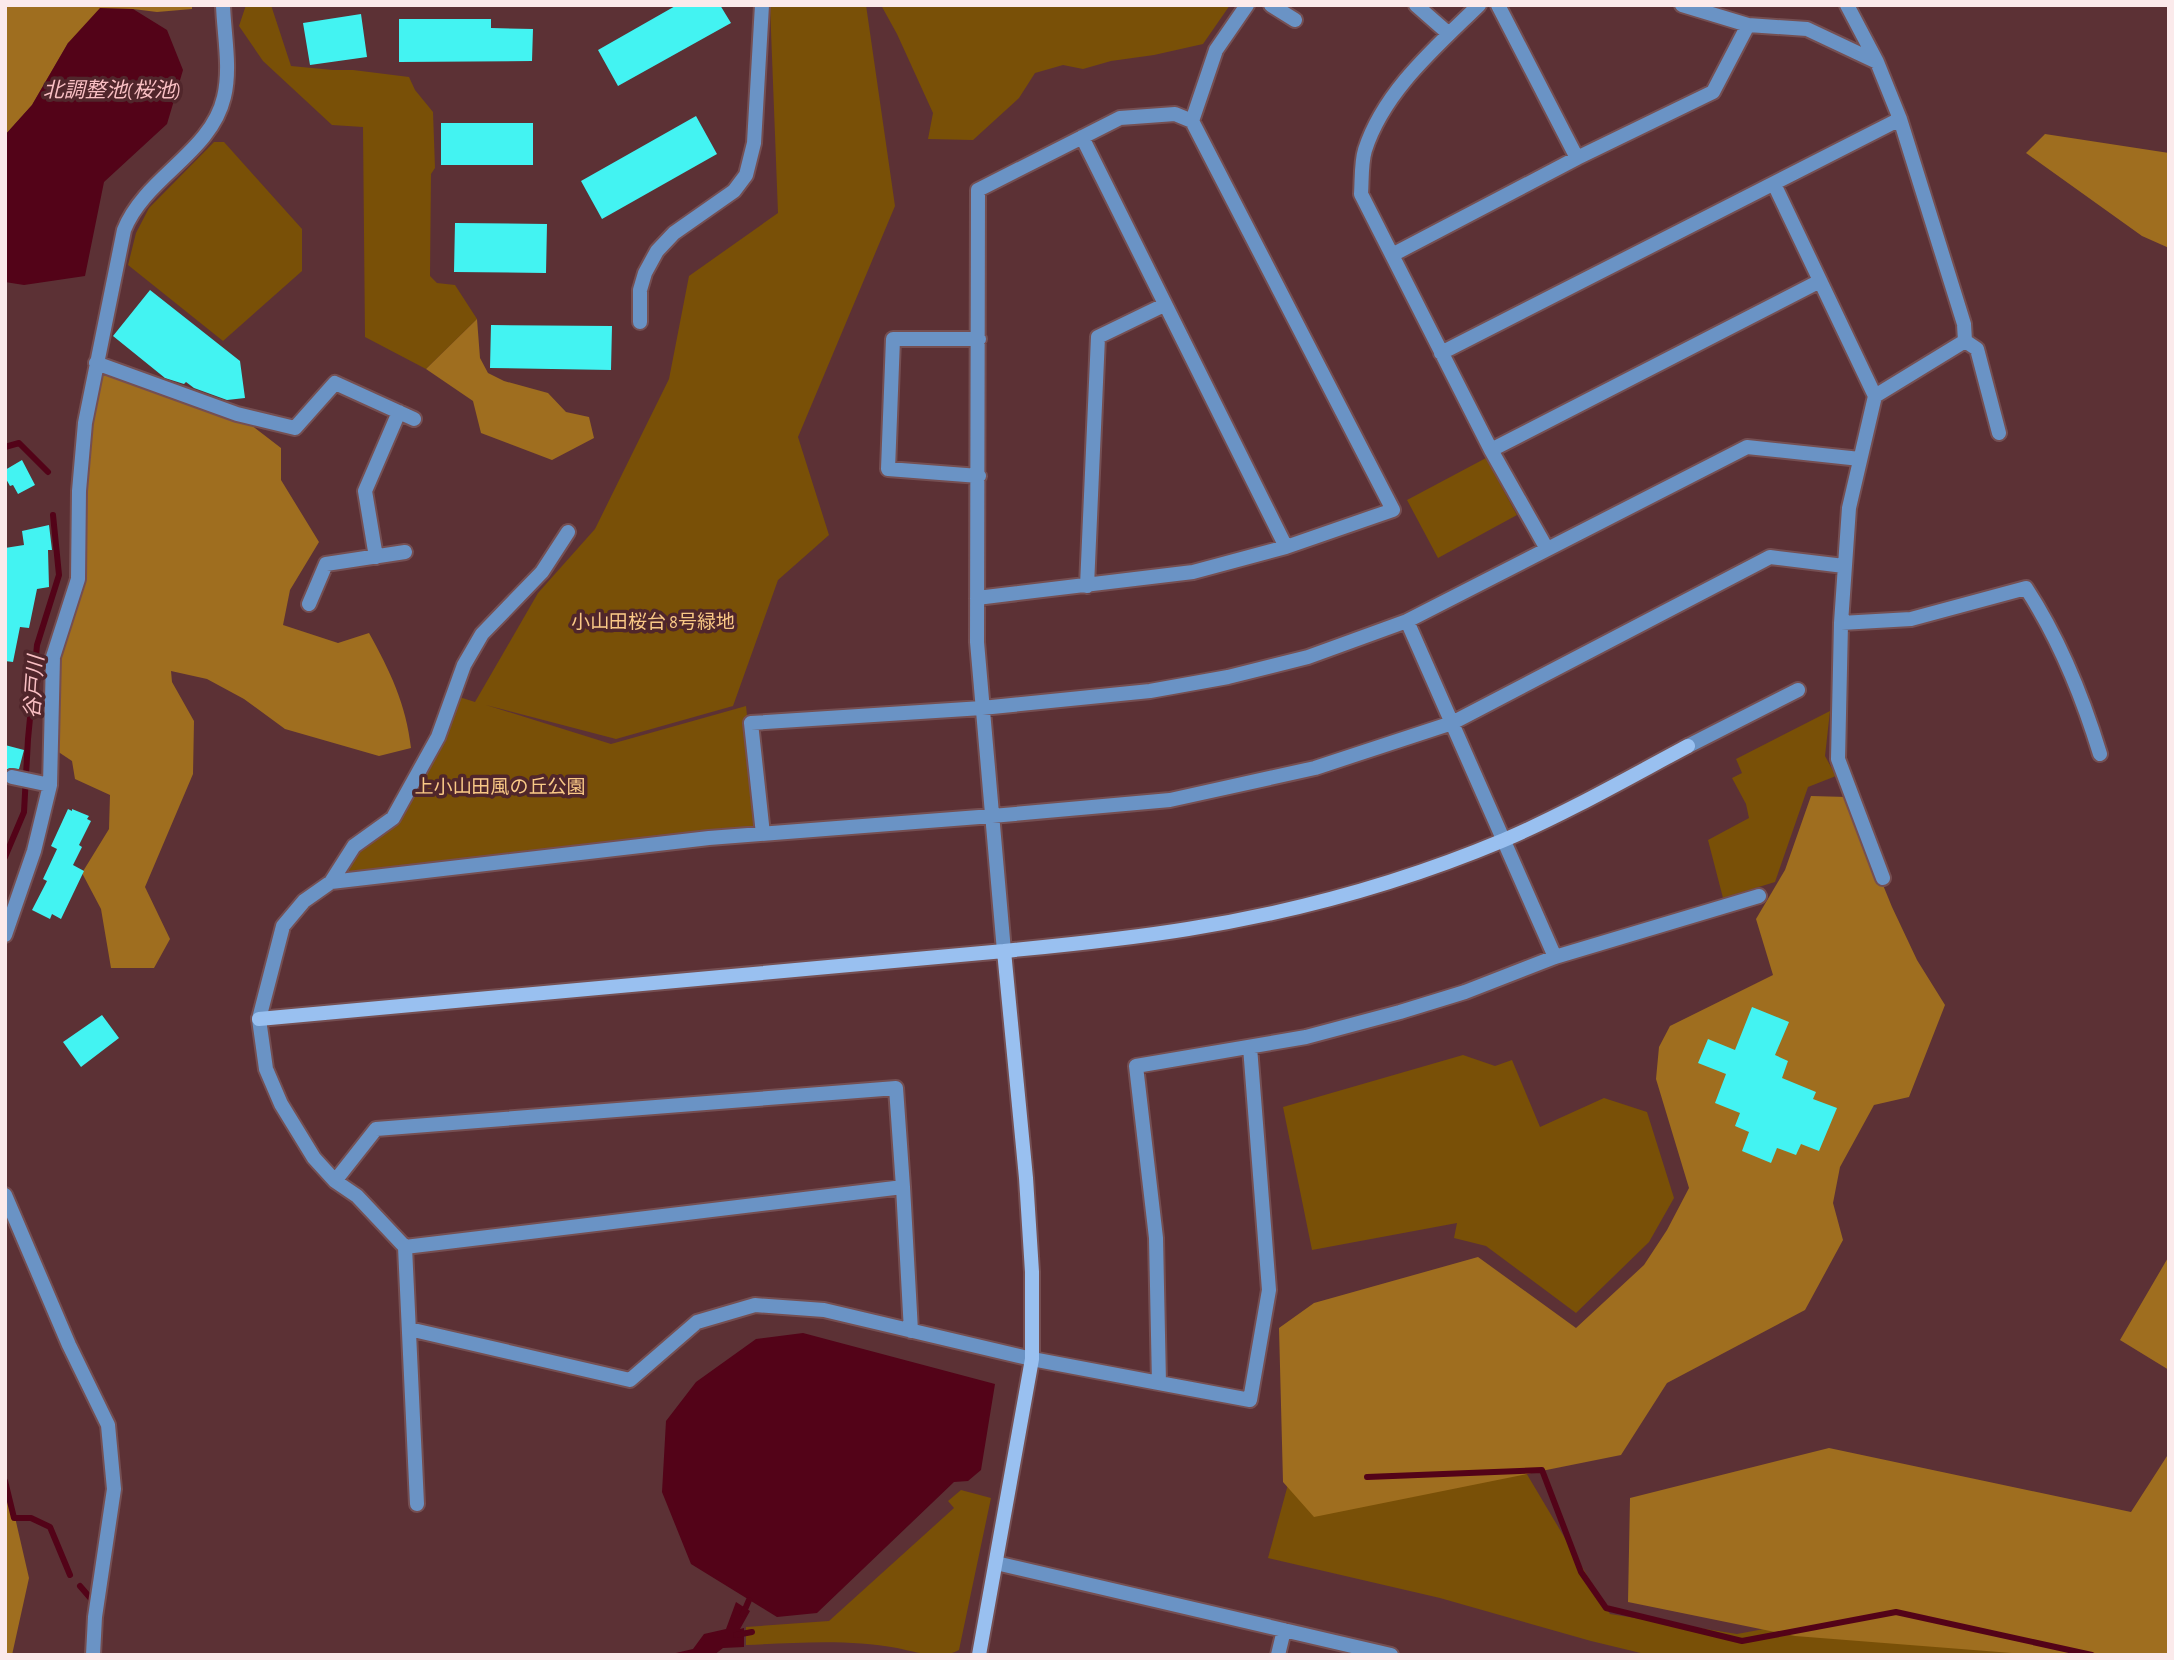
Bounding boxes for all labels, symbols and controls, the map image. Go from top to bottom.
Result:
water label: 北調整池(桜池) [43,79,181,101]
park label: 小山田桜台 8号緑地 [571,611,735,632]
water label: 谷戸川 [21,653,47,719]
park label: 上小山田風の丘公園 [414,777,586,797]

